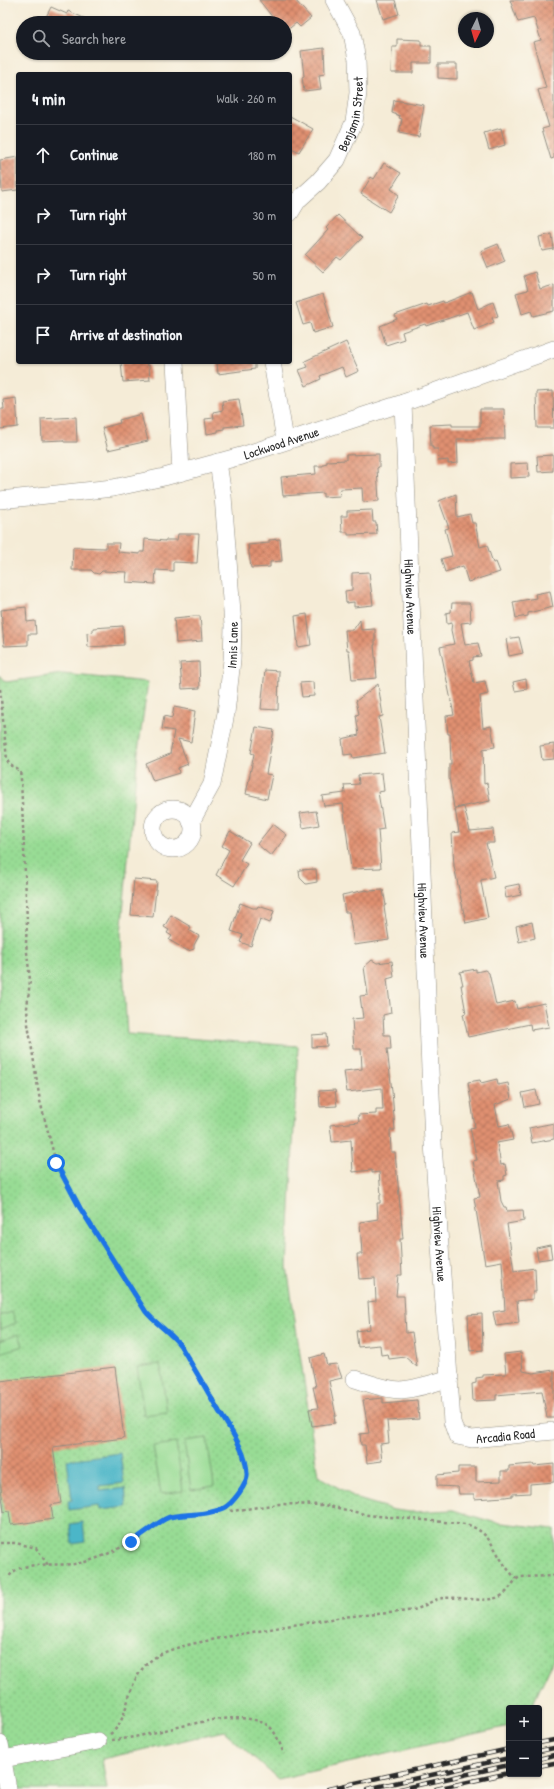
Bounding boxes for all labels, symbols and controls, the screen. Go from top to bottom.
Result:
north arrow [458,12,494,48]
search box [16,16,292,60]
icon: search [30,27,52,49]
text: Search here [62,28,126,49]
street label: Benjamin Street [333,76,367,154]
text: 4 min [32,87,65,110]
text: Walk · 260 m [217,89,276,107]
icon: ahead [32,144,54,166]
text: Continue [70,144,118,165]
text: 180 m [248,146,276,164]
icon: right [32,204,54,226]
text: Turn right [70,204,126,225]
text: 30 m [253,206,276,224]
icon: right [32,264,54,286]
text: Turn right [70,264,126,285]
text: 50 m [253,266,276,284]
icon: arrive [32,324,54,346]
text: Arrive at destination [70,324,182,345]
street label: Lockwood Avenue [241,422,321,464]
street label: Highview Avenue [400,559,421,635]
street label: Innis Lane [222,621,242,669]
street label: Highview Avenue [413,882,435,959]
route start [47,1154,65,1172]
street label: Highview Avenue [428,1206,451,1283]
street label: Arcadia Road [475,1424,536,1448]
route end [122,1533,140,1551]
map controls [506,1705,542,1777]
button: + [506,1705,542,1741]
button: − [506,1741,542,1777]

